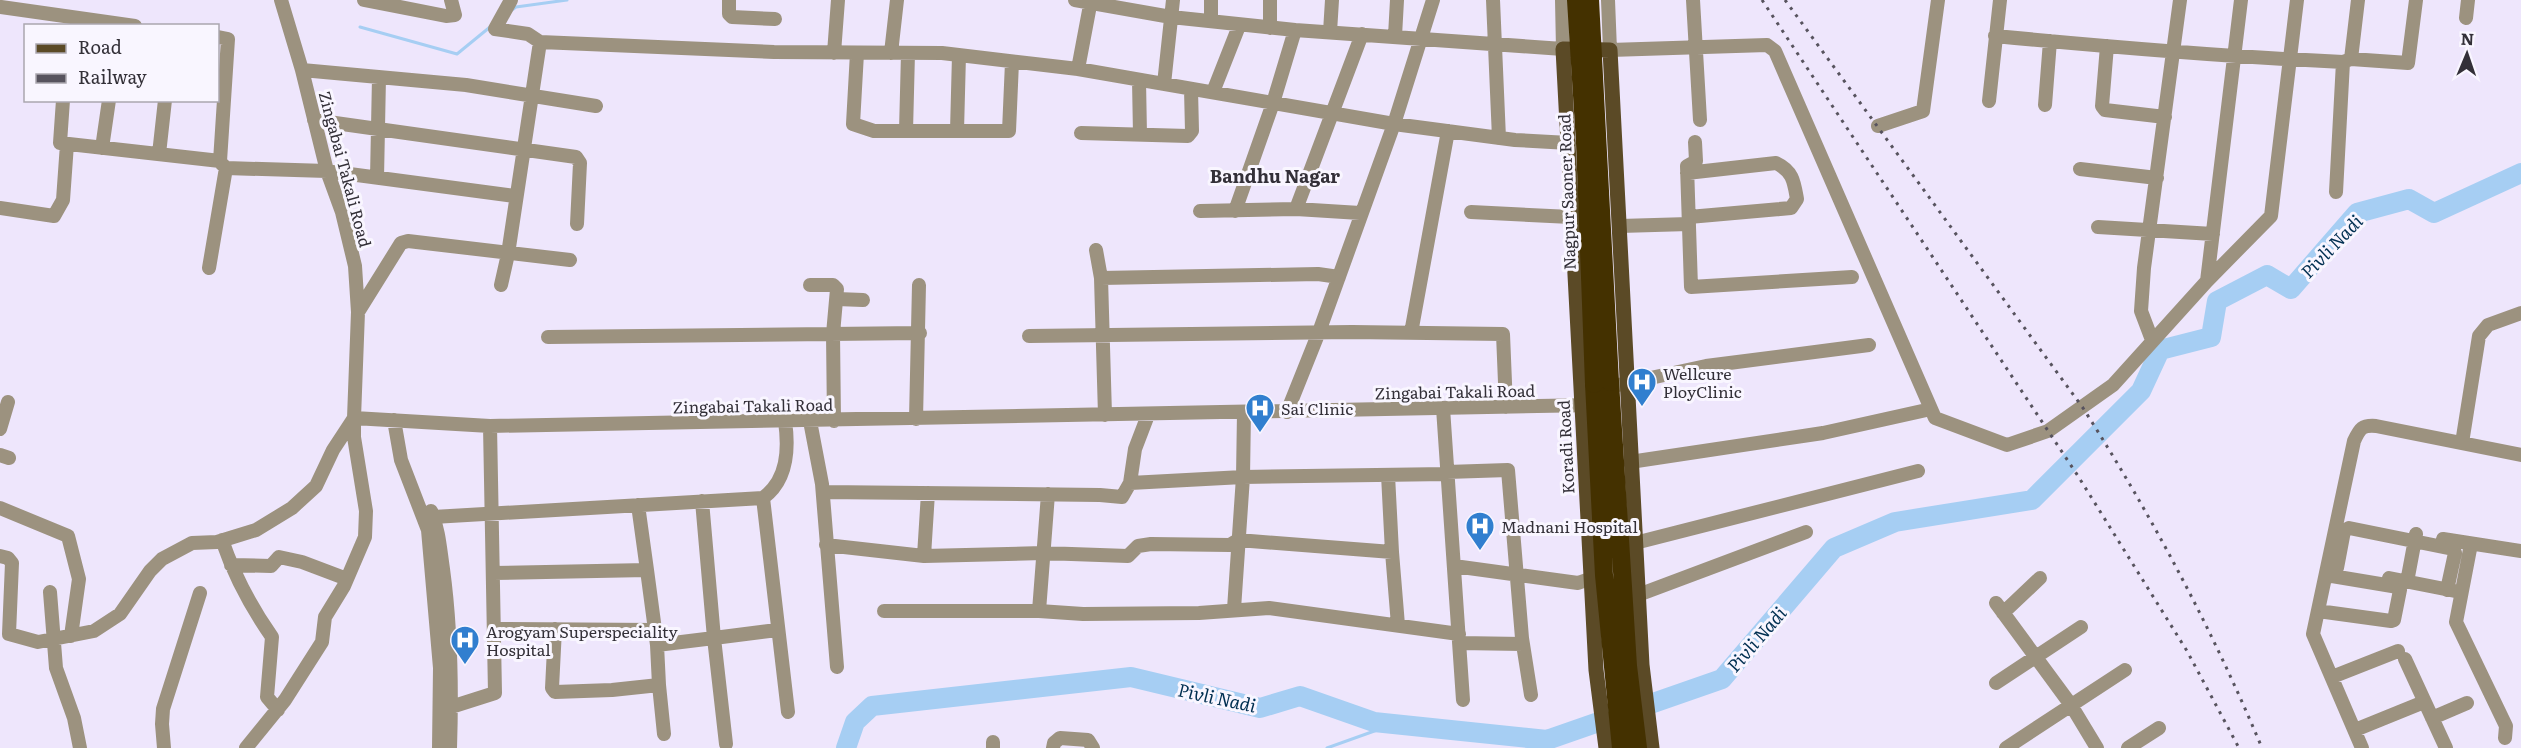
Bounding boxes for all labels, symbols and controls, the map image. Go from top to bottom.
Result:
legend [24,24,219,102]
north arrow [2437,24,2497,84]
text: N [2460,26,2475,50]
text: Road [78,33,122,60]
text: Railway [78,63,147,90]
street label: Zingabai Takali Road [314,88,378,250]
street label: Nagpur Saoner Road [1551,113,1581,270]
district label: Bandhu Nagar [1210,162,1340,189]
water label: Pivli Nadi [2294,208,2369,284]
place label: Wellcure PloyClinic [1663,361,1742,403]
hospital icon: Wellcure PloyClinic [1626,366,1658,408]
street label: Zingabai Takali Road [1375,378,1536,404]
street label: Zingabai Takali Road [673,392,834,418]
hospital icon: Sai Clinic [1244,392,1276,434]
place label: Sai Clinic [1281,396,1353,420]
street label: Koradi Road [1551,399,1579,495]
hospital icon: Madnani Hospital [1464,510,1496,552]
place label: Madnani Hospital [1501,514,1638,538]
water label: Pivli Nadi [1720,600,1793,678]
place label: Arogyam Superspeciality Hospital [486,619,678,661]
hospital icon: Arogyam Superspeciality Hospital [449,624,481,666]
water label: Pivli Nadi [1175,676,1259,719]

